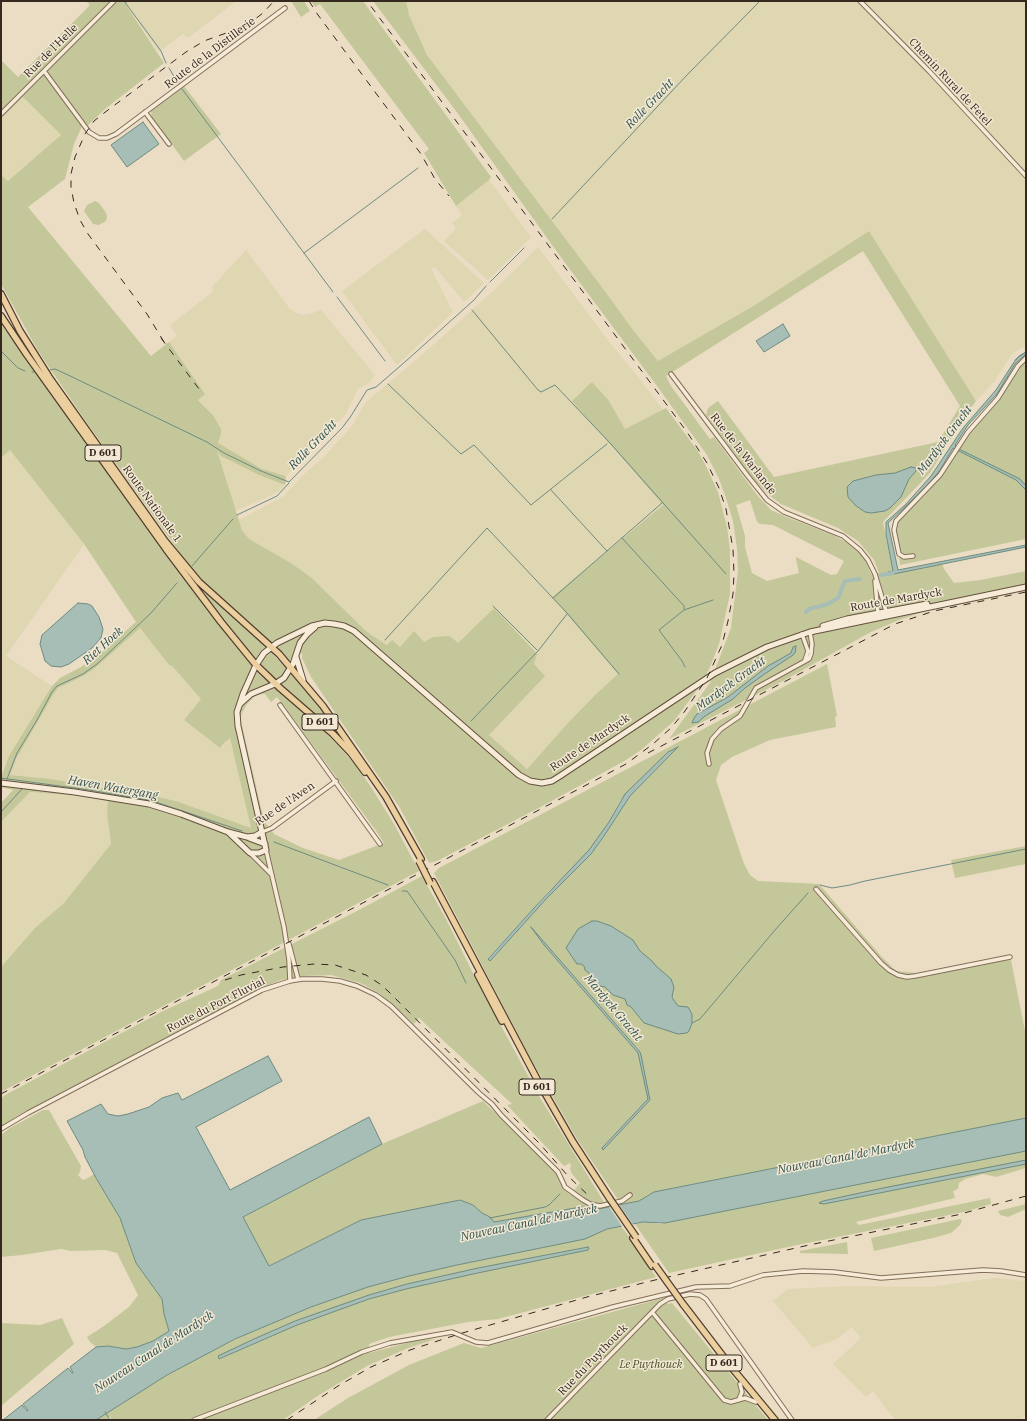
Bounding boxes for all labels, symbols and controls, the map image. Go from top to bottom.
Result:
street label: Route de la Distillerie [162,15,258,91]
street label: Rue de l'Helle [21,21,81,81]
street label: Chemin Rural de Fetel [906,35,994,129]
water label: Rolle Gracht [623,76,677,132]
water label: Mardyck Gracht [914,403,976,477]
street label: Rue de la Warlande [707,411,779,497]
water label: Rolle Gracht [286,417,340,473]
road number: D 601 [85,445,121,461]
street label: Route Nationale 1 [120,463,184,545]
street label: Route de Mardyck [849,585,943,615]
water label: Riet Hoek [80,624,126,668]
water label: Mardyck Gracht [693,654,769,714]
street label: Route de Mardyck [548,712,632,774]
road number: D 601 [302,714,338,730]
water label: Haven Watergang [67,773,159,803]
street label: Rue de l'Aven [253,779,317,829]
water label: Mardyck Gracht [581,972,645,1044]
street label: Route du Port Fluvial [165,974,267,1036]
road number: D 601 [519,1079,555,1095]
water label: Nouveau Canal de Mardyck [776,1137,916,1177]
water label: Nouveau Canal de Mardyck [459,1201,599,1245]
water label: Nouveau Canal de Mardyck [92,1308,216,1396]
street label: Rue du Puythouck [556,1322,630,1398]
road number: D 601 [706,1355,742,1371]
park label: Le Puythouck [619,1358,683,1372]

